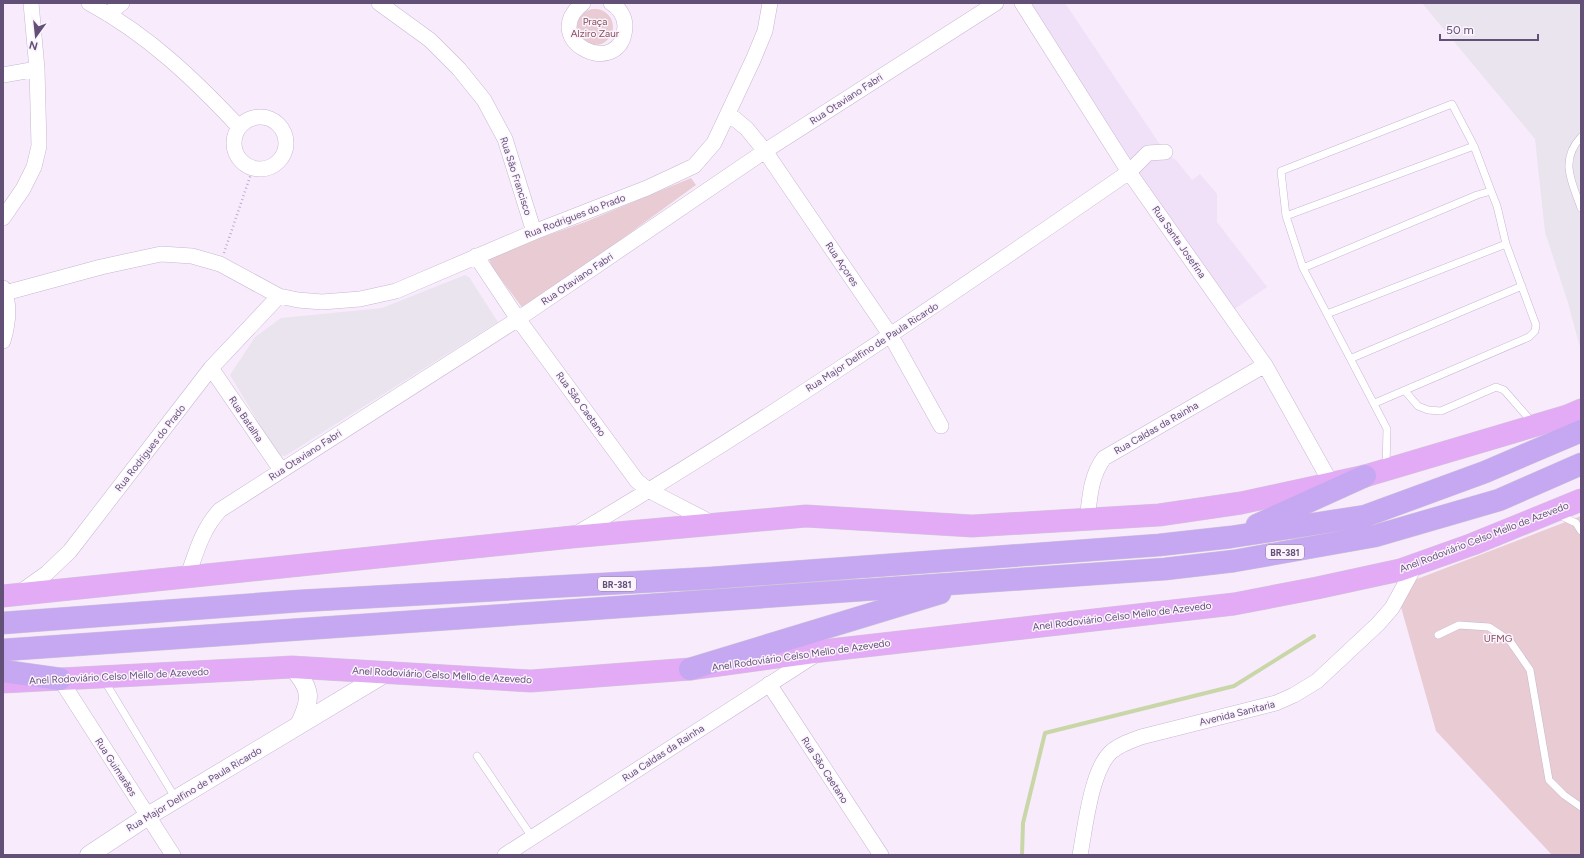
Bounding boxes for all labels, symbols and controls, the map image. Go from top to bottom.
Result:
park label: Praça Alziro Zaur [571,15,620,40]
north arrow [16,16,56,56]
scale bar [1440,16,1538,42]
text: 50 m [1446,23,1474,37]
text: N [28,38,39,53]
street label: Rua Otaviano Fabri [807,71,885,127]
street label: Rua São Francisco [497,135,535,217]
street label: Rua Rodrigues do Prado [523,191,628,241]
street label: Rua Santa Josefina [1149,203,1209,281]
street label: Rua Açores [822,239,862,289]
street label: Rua Otaviano Fabri [538,250,616,308]
street label: Rua Major Delfino de Paula Ricardo [803,299,941,395]
street label: Rua São Caetano [553,369,609,439]
street label: Rua Batalha [226,394,266,444]
street label: Rua Caldas da Rainha [1111,399,1201,457]
street label: Rua Rodrigues do Prado [112,402,188,494]
street label: Rua Otaviano Fabri [266,427,344,483]
street label: Anel Rodoviário Celso Mello de Azevedo [1398,499,1571,575]
road number: BR-381 [1266,545,1304,559]
road number: BR-381 [598,577,636,591]
street label: Anel Rodoviário Celso Mello de Azevedo [1032,599,1212,633]
park label: UFMG [1484,632,1513,645]
street label: Anel Rodoviário Celso Mello de Azevedo [711,636,891,674]
street label: Anel Rodoviário Celso Mello de Azevedo [352,664,532,686]
street label: Anel Rodoviário Celso Mello de Azevedo [29,665,209,687]
street label: Avenida Sanitaria [1198,697,1276,729]
street label: Rua Caldas da Rainha [619,722,707,784]
street label: Rua São Caetano [799,734,852,806]
street label: Rua Guimarães [92,735,140,799]
street label: Rua Major Delfino de Paula Ricardo [124,743,264,835]

